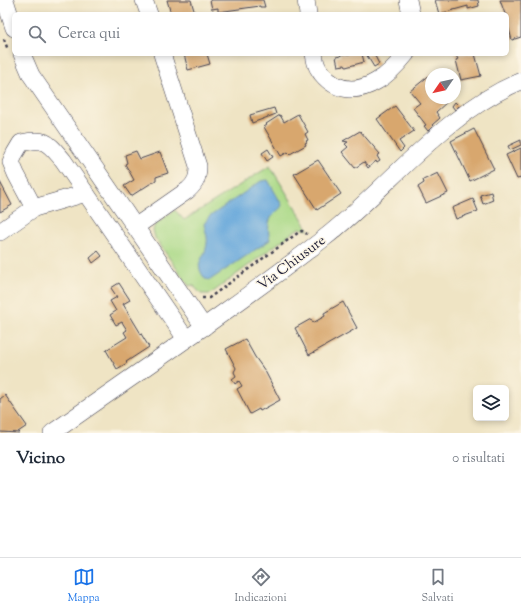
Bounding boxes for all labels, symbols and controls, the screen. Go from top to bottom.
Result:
search box [12,12,509,56]
icon: search [26,23,48,45]
text: Cerca qui [58,24,120,45]
north arrow [425,68,461,104]
street label: Via Chiusure [254,231,330,296]
map controls [473,385,509,421]
button: layers [473,385,509,421]
text: Vicino [16,447,65,471]
text: 0 risultati [452,450,505,468]
tab: Mappa [67,566,100,606]
tab: Indicazioni [234,566,287,606]
tab: Salvati [421,566,454,606]

